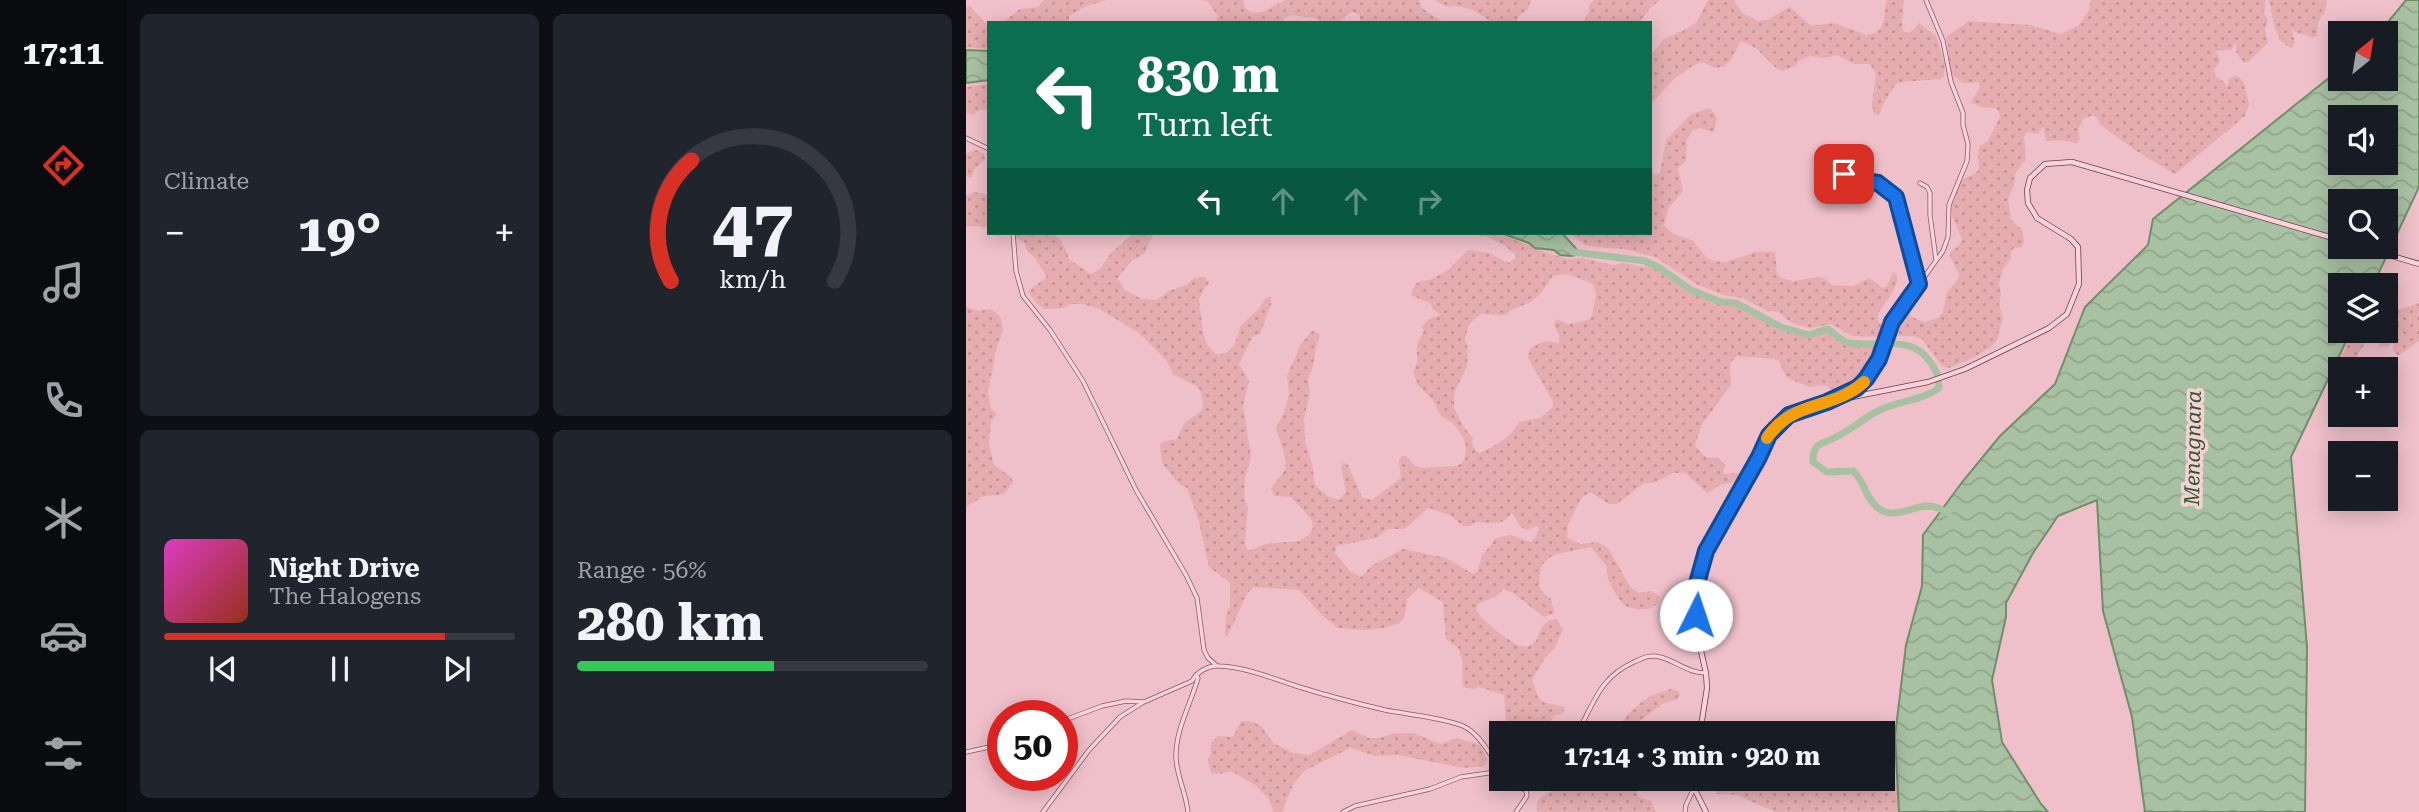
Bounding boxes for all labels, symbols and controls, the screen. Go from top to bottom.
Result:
north arrow [2328,21,2398,91]
map controls [2328,21,2398,511]
text: 17:11 [22,34,104,72]
text: 830 m [1137,47,1279,104]
icon: left [1022,49,1113,140]
button: sound [2328,105,2398,175]
text: Turn left [1137,106,1272,144]
icon: directions [39,141,88,190]
pin [1814,144,1874,204]
icon: arrive [1825,155,1863,193]
text: Climate [164,168,249,195]
icon: left [1191,182,1229,220]
icon: ahead [1264,182,1302,220]
icon: ahead [1337,182,1375,220]
icon: right [1410,182,1448,220]
text: 47 [712,184,793,269]
button: search [2328,189,2398,259]
text: 19° [297,203,382,264]
text: − [164,211,185,255]
text: + [494,211,515,255]
icon: music [39,258,88,307]
text: km/h [719,265,786,294]
button: layers [2328,273,2398,343]
button: + [2328,357,2398,427]
icon: phone [39,376,88,425]
water label: Menagnara [2180,390,2206,507]
button: − [2328,441,2398,511]
icon: climate [39,494,88,543]
text: Night Drive [269,553,420,583]
text: Range · 56% [577,557,706,584]
position arrow [1659,578,1733,652]
text: The Halogens [269,583,421,610]
text: 280 km [577,592,764,653]
icon: car [39,611,88,660]
icon: previous [204,650,242,688]
icon: pause [321,650,359,688]
icon: next [438,650,476,688]
speed limit sign: 50 [987,700,1078,791]
icon: filters [39,729,88,778]
text: 17:14 · 3 min · 920 m [1564,741,1820,771]

